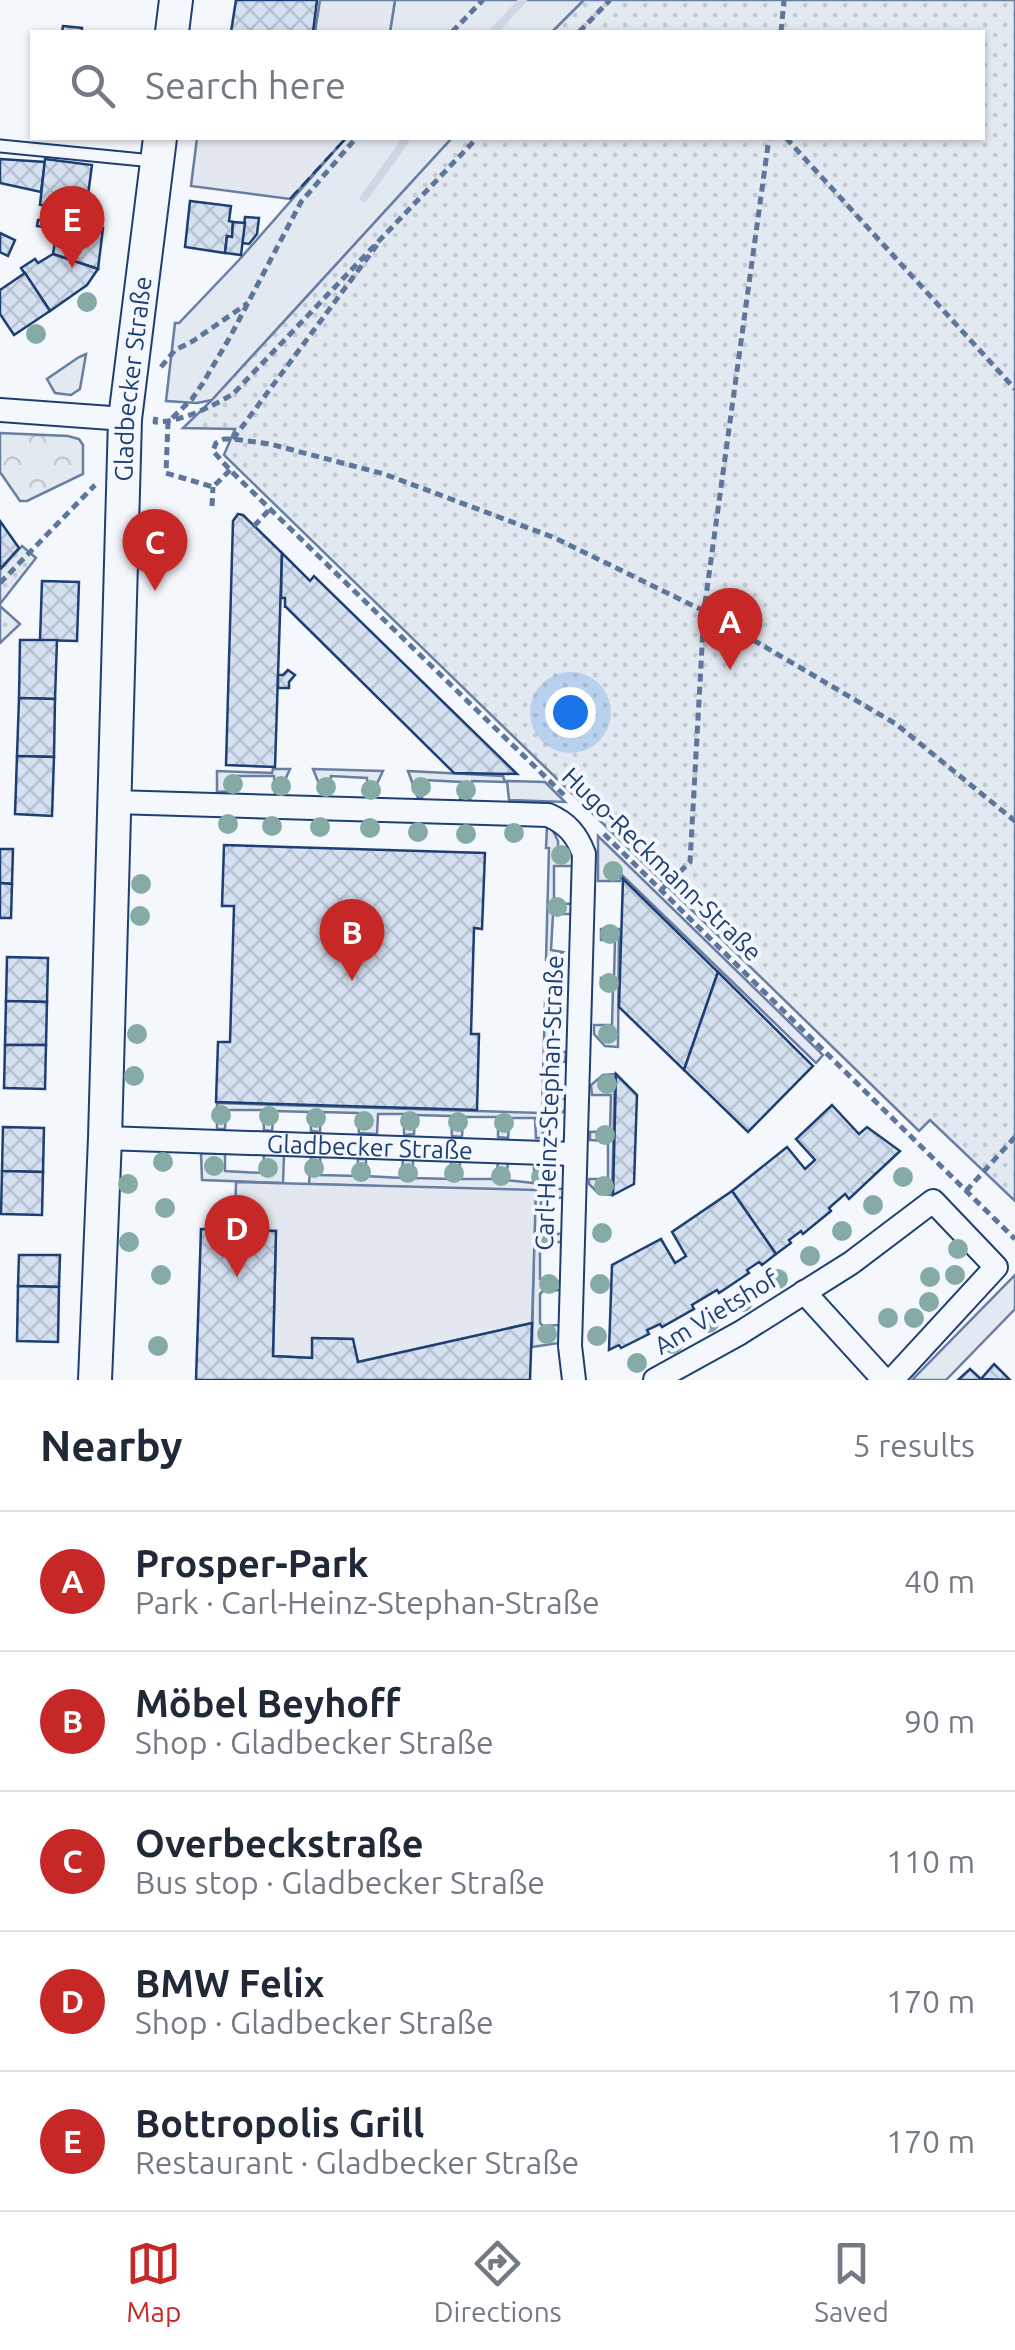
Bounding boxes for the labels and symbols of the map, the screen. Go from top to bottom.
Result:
pin: E [40,186,104,268]
street label: Gladbecker Straße [109,275,157,482]
pin: C [122,508,188,591]
pin: A [698,588,762,670]
your location [545,687,596,738]
street label: Hugo-Reckmann-Straße [557,762,767,966]
pin: B [320,898,384,981]
street label: Carl-Heinz-Stephan-Straße [530,955,568,1251]
street label: Gladbecker Straße [266,1130,473,1165]
pin: D [204,1194,270,1277]
street label: Am Vietshof [649,1264,783,1360]

